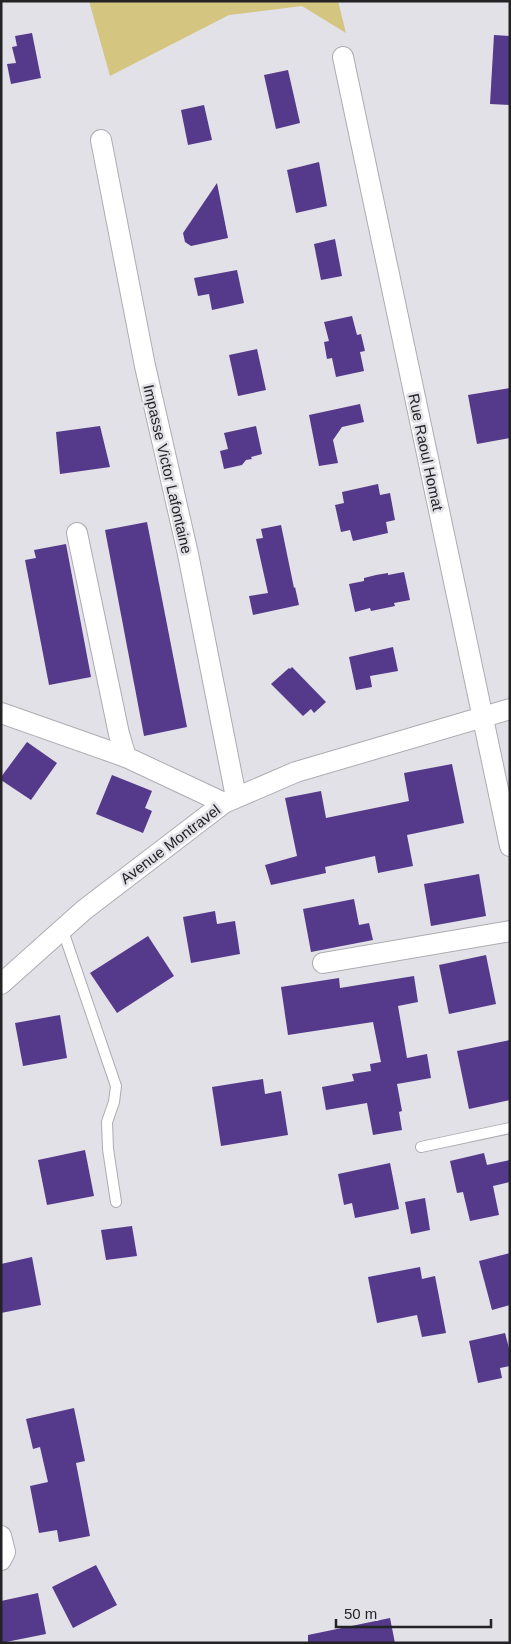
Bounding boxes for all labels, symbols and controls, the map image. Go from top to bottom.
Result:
street label: Impasse Victor Lafontaine [140,383,196,555]
street label: Rue Raoul Homat [405,392,447,513]
street label: Avenue Montravel [117,801,223,887]
scale bar [336,1596,491,1628]
text: 50 m [344,1605,377,1622]

